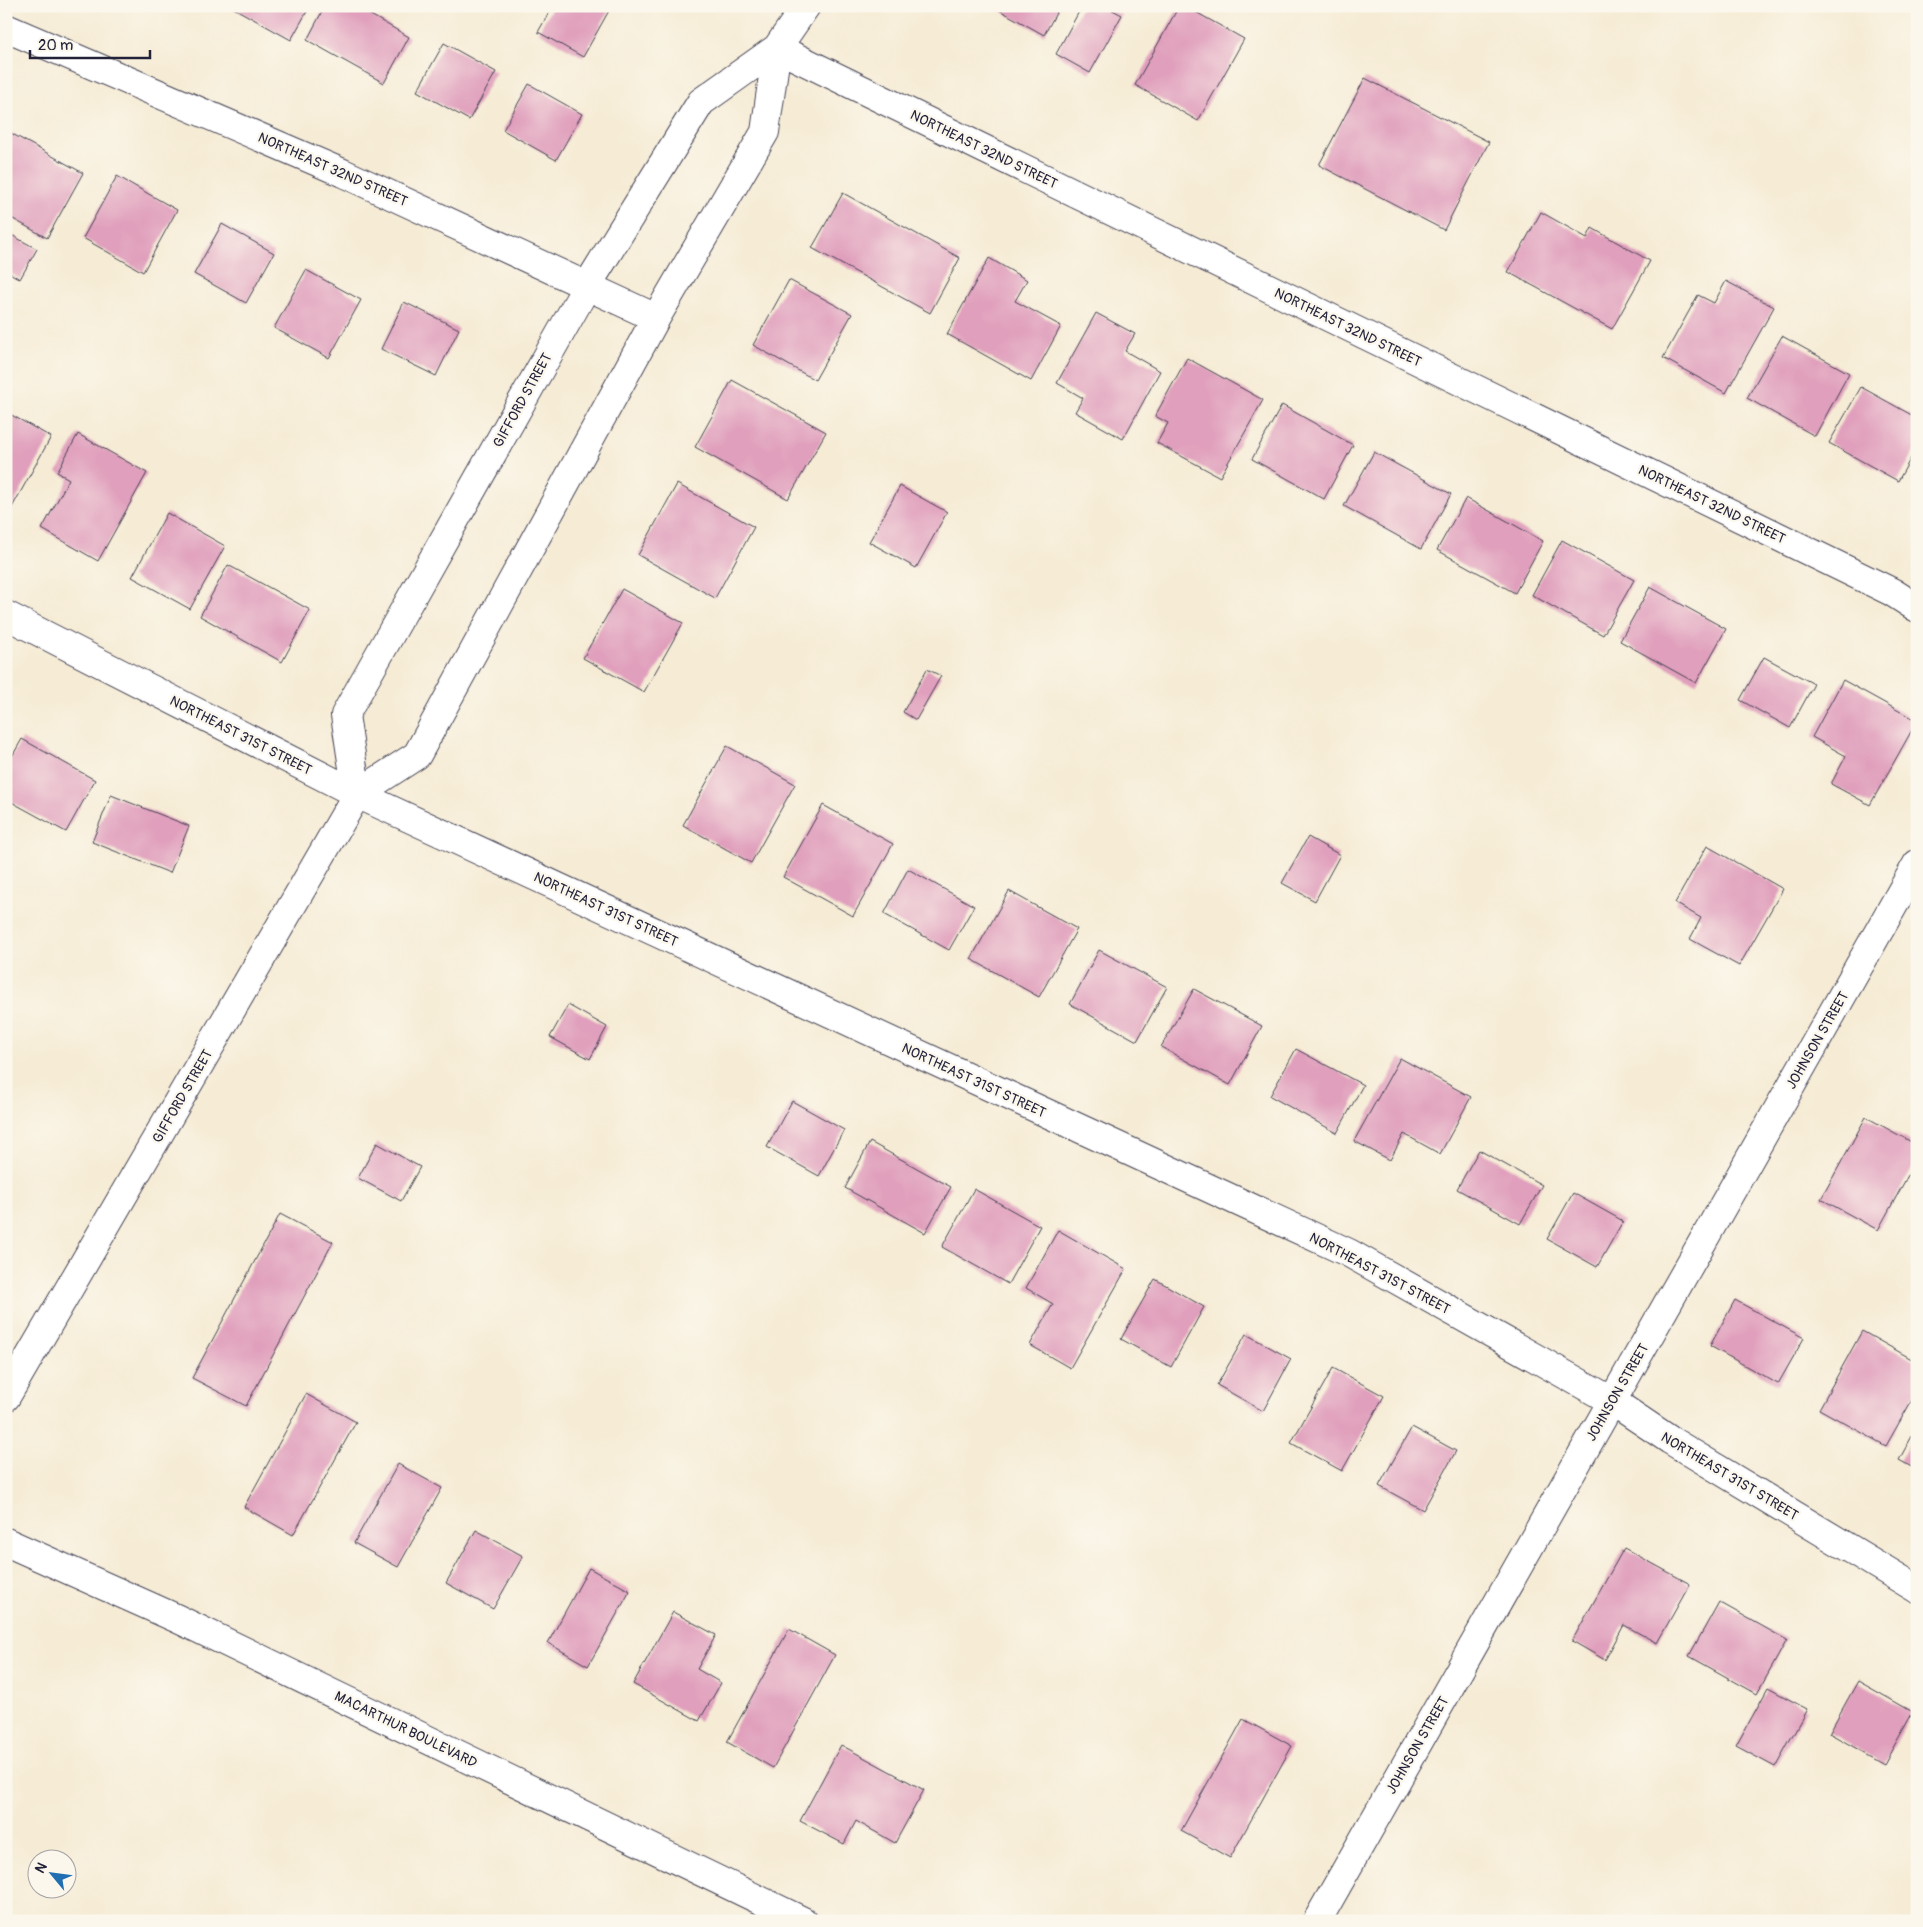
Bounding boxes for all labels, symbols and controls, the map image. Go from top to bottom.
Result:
scale bar [30,28,150,60]
text: 20 m [38,36,73,55]
street label: NORTHEAST 32ND STREET [907,106,1060,193]
street label: NORTHEAST 32ND STREET [255,129,410,210]
street label: NORTHEAST 32ND STREET [1271,284,1424,371]
street label: GIFFORD STREET [489,350,555,450]
street label: NORTHEAST 32ND STREET [1635,461,1788,548]
street label: NORTHEAST 31ST STREET [167,692,315,779]
street label: NORTHEAST 31ST STREET [531,869,681,950]
street label: JOHNSON STREET [1783,988,1852,1092]
street label: NORTHEAST 31ST STREET [899,1040,1049,1121]
street label: GIFFORD STREET [149,1046,216,1146]
street label: NORTHEAST 31ST STREET [1306,1229,1453,1318]
street label: JOHNSON STREET [1583,1340,1652,1444]
street label: NORTHEAST 31ST STREET [1658,1429,1802,1524]
street label: MACARTHUR BOULEVARD [332,1687,480,1772]
street label: JOHNSON STREET [1383,1693,1452,1797]
north arrow [28,1850,78,1900]
text: N [31,1860,51,1876]

